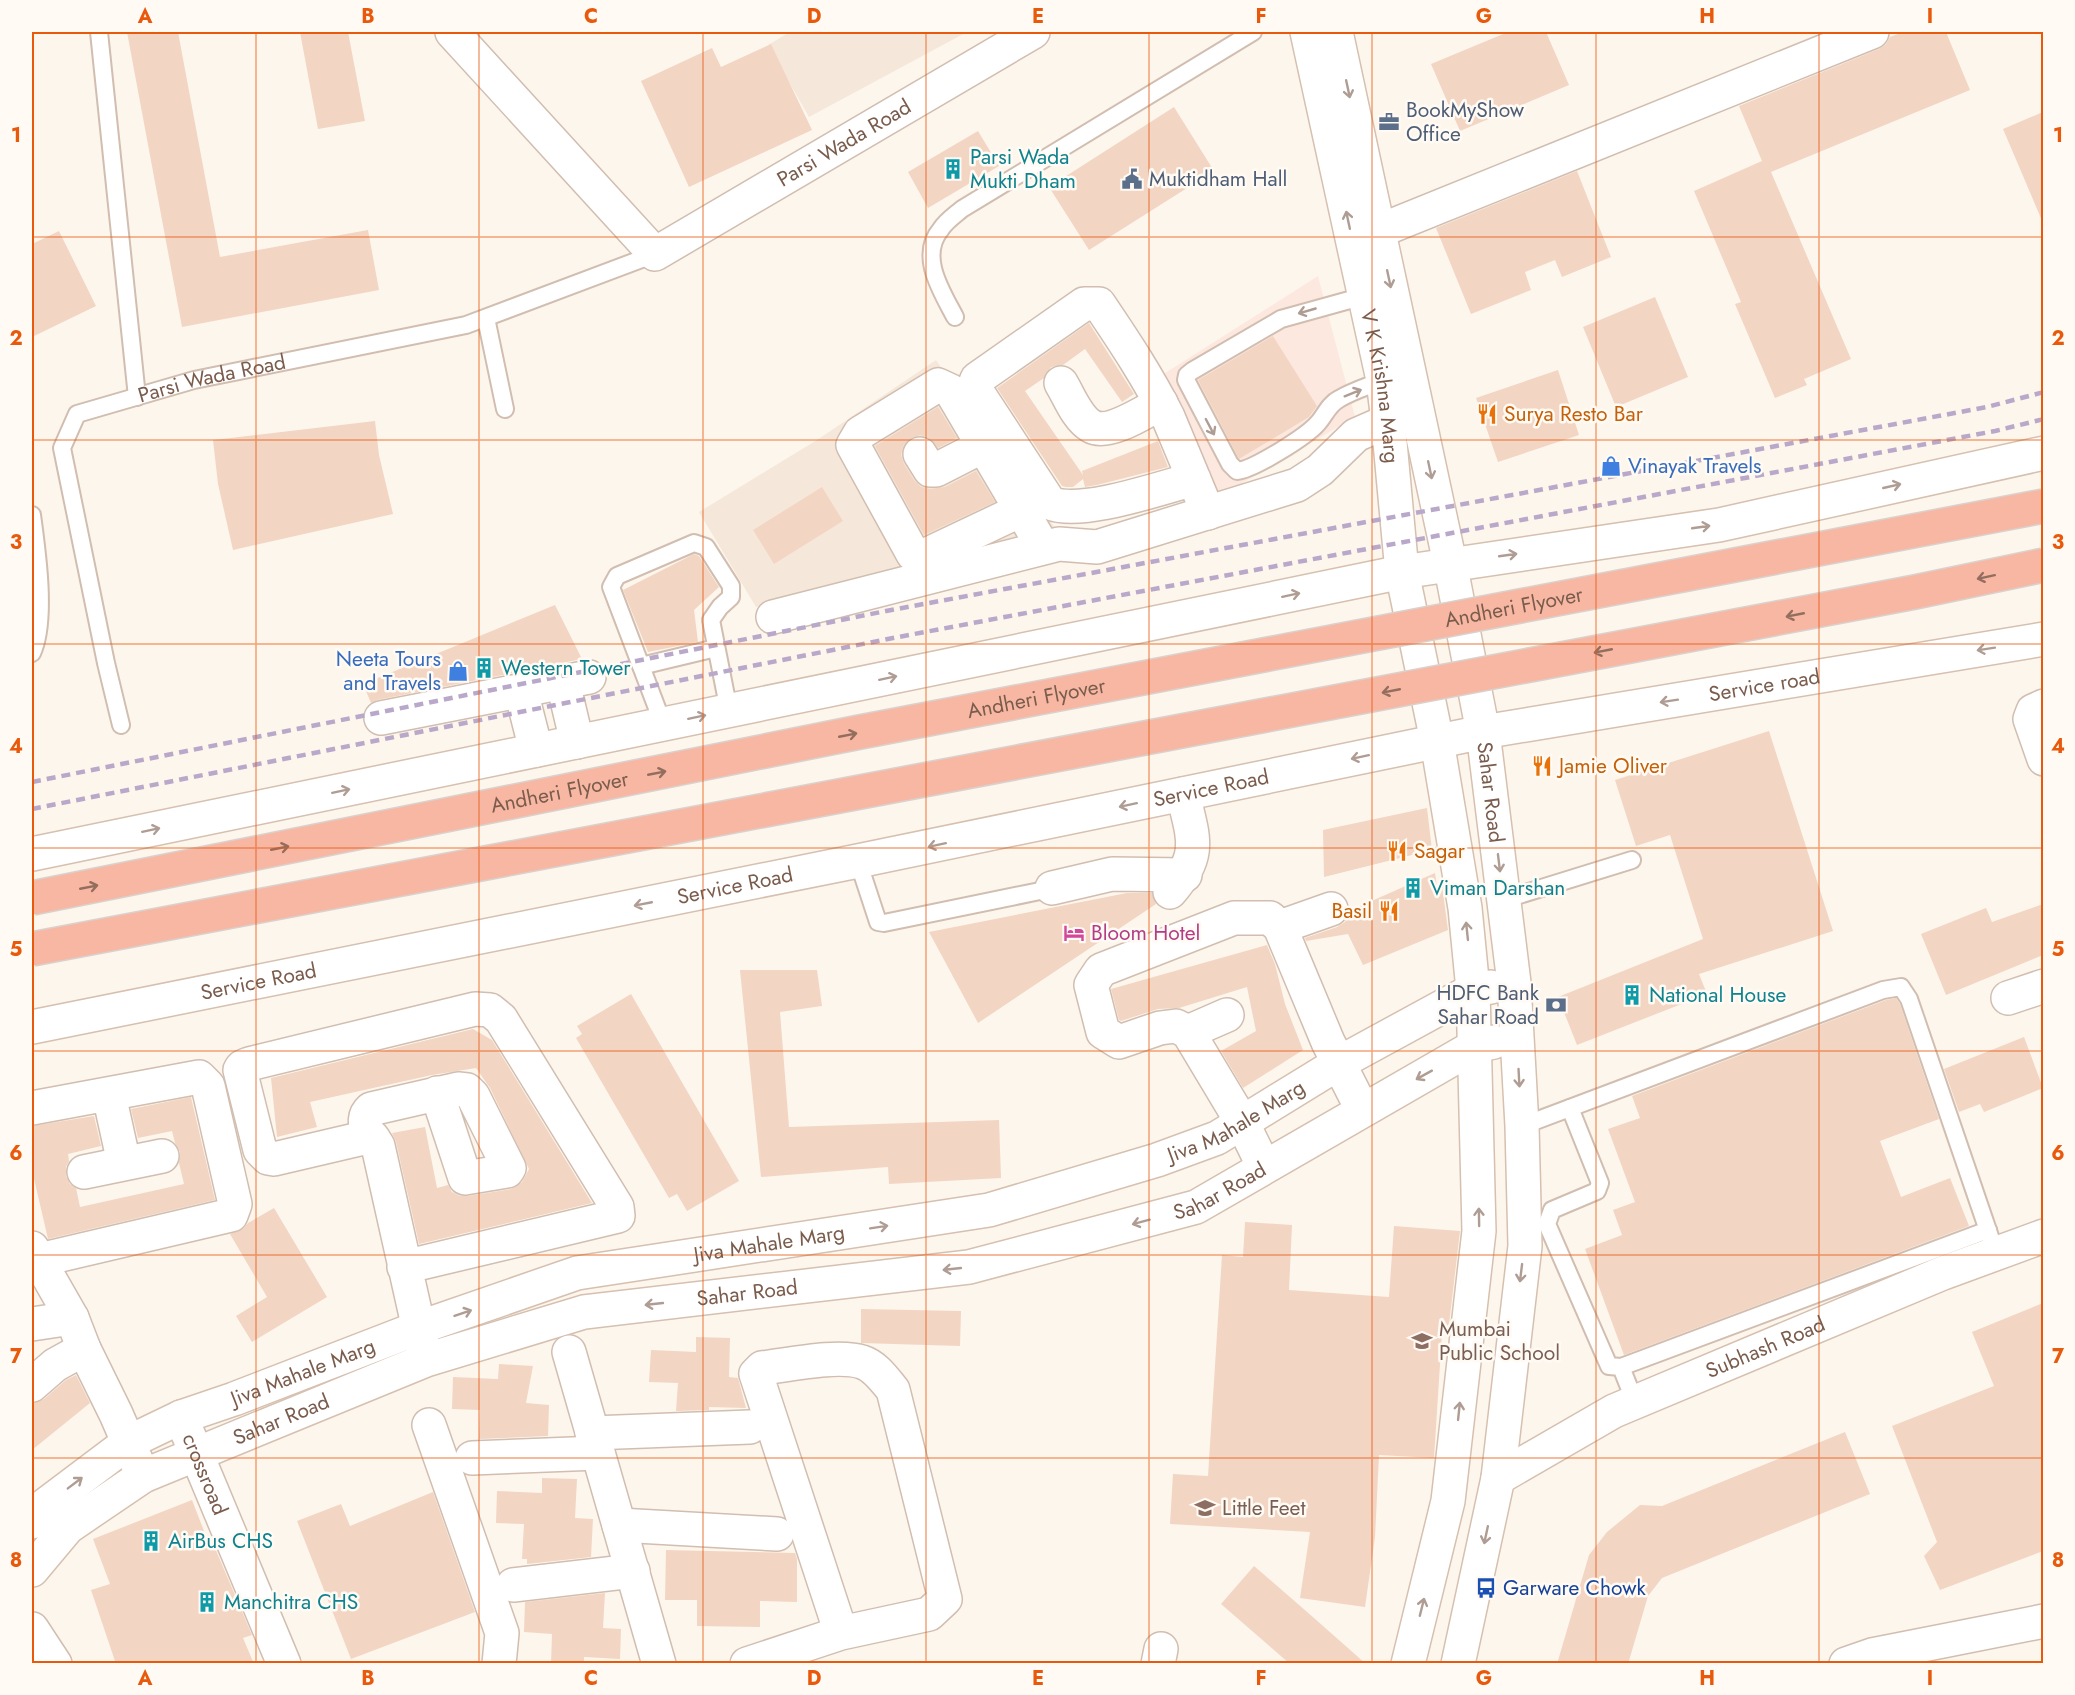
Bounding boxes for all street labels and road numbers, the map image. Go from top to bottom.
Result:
street label: Parsi Wada Road [771,92,917,194]
street label: V K Krishna Marg [1353,306,1407,465]
street label: Parsi Wada Road [134,347,288,411]
street label: Andheri Flyover [1442,579,1586,635]
street label: Service road [1707,661,1822,709]
street label: Andheri Flyover [965,670,1109,726]
street label: Sahar Road [1469,740,1512,845]
street label: Service Road [1151,762,1272,815]
street label: Andheri Flyover [488,764,632,821]
street label: Service Road [674,859,795,912]
street label: Service Road [198,955,319,1008]
street label: Jiva Mahale Marg [1160,1072,1311,1171]
street label: Sahar Road [1170,1155,1272,1227]
street label: Jiva Mahale Marg [689,1217,847,1270]
street label: Sahar Road [695,1272,799,1314]
street label: Subhash Road [1701,1309,1830,1386]
street label: Jiva Mahale Marg [224,1331,379,1415]
street label: Sahar Road [228,1386,334,1453]
street label: crossroad [175,1429,235,1520]

